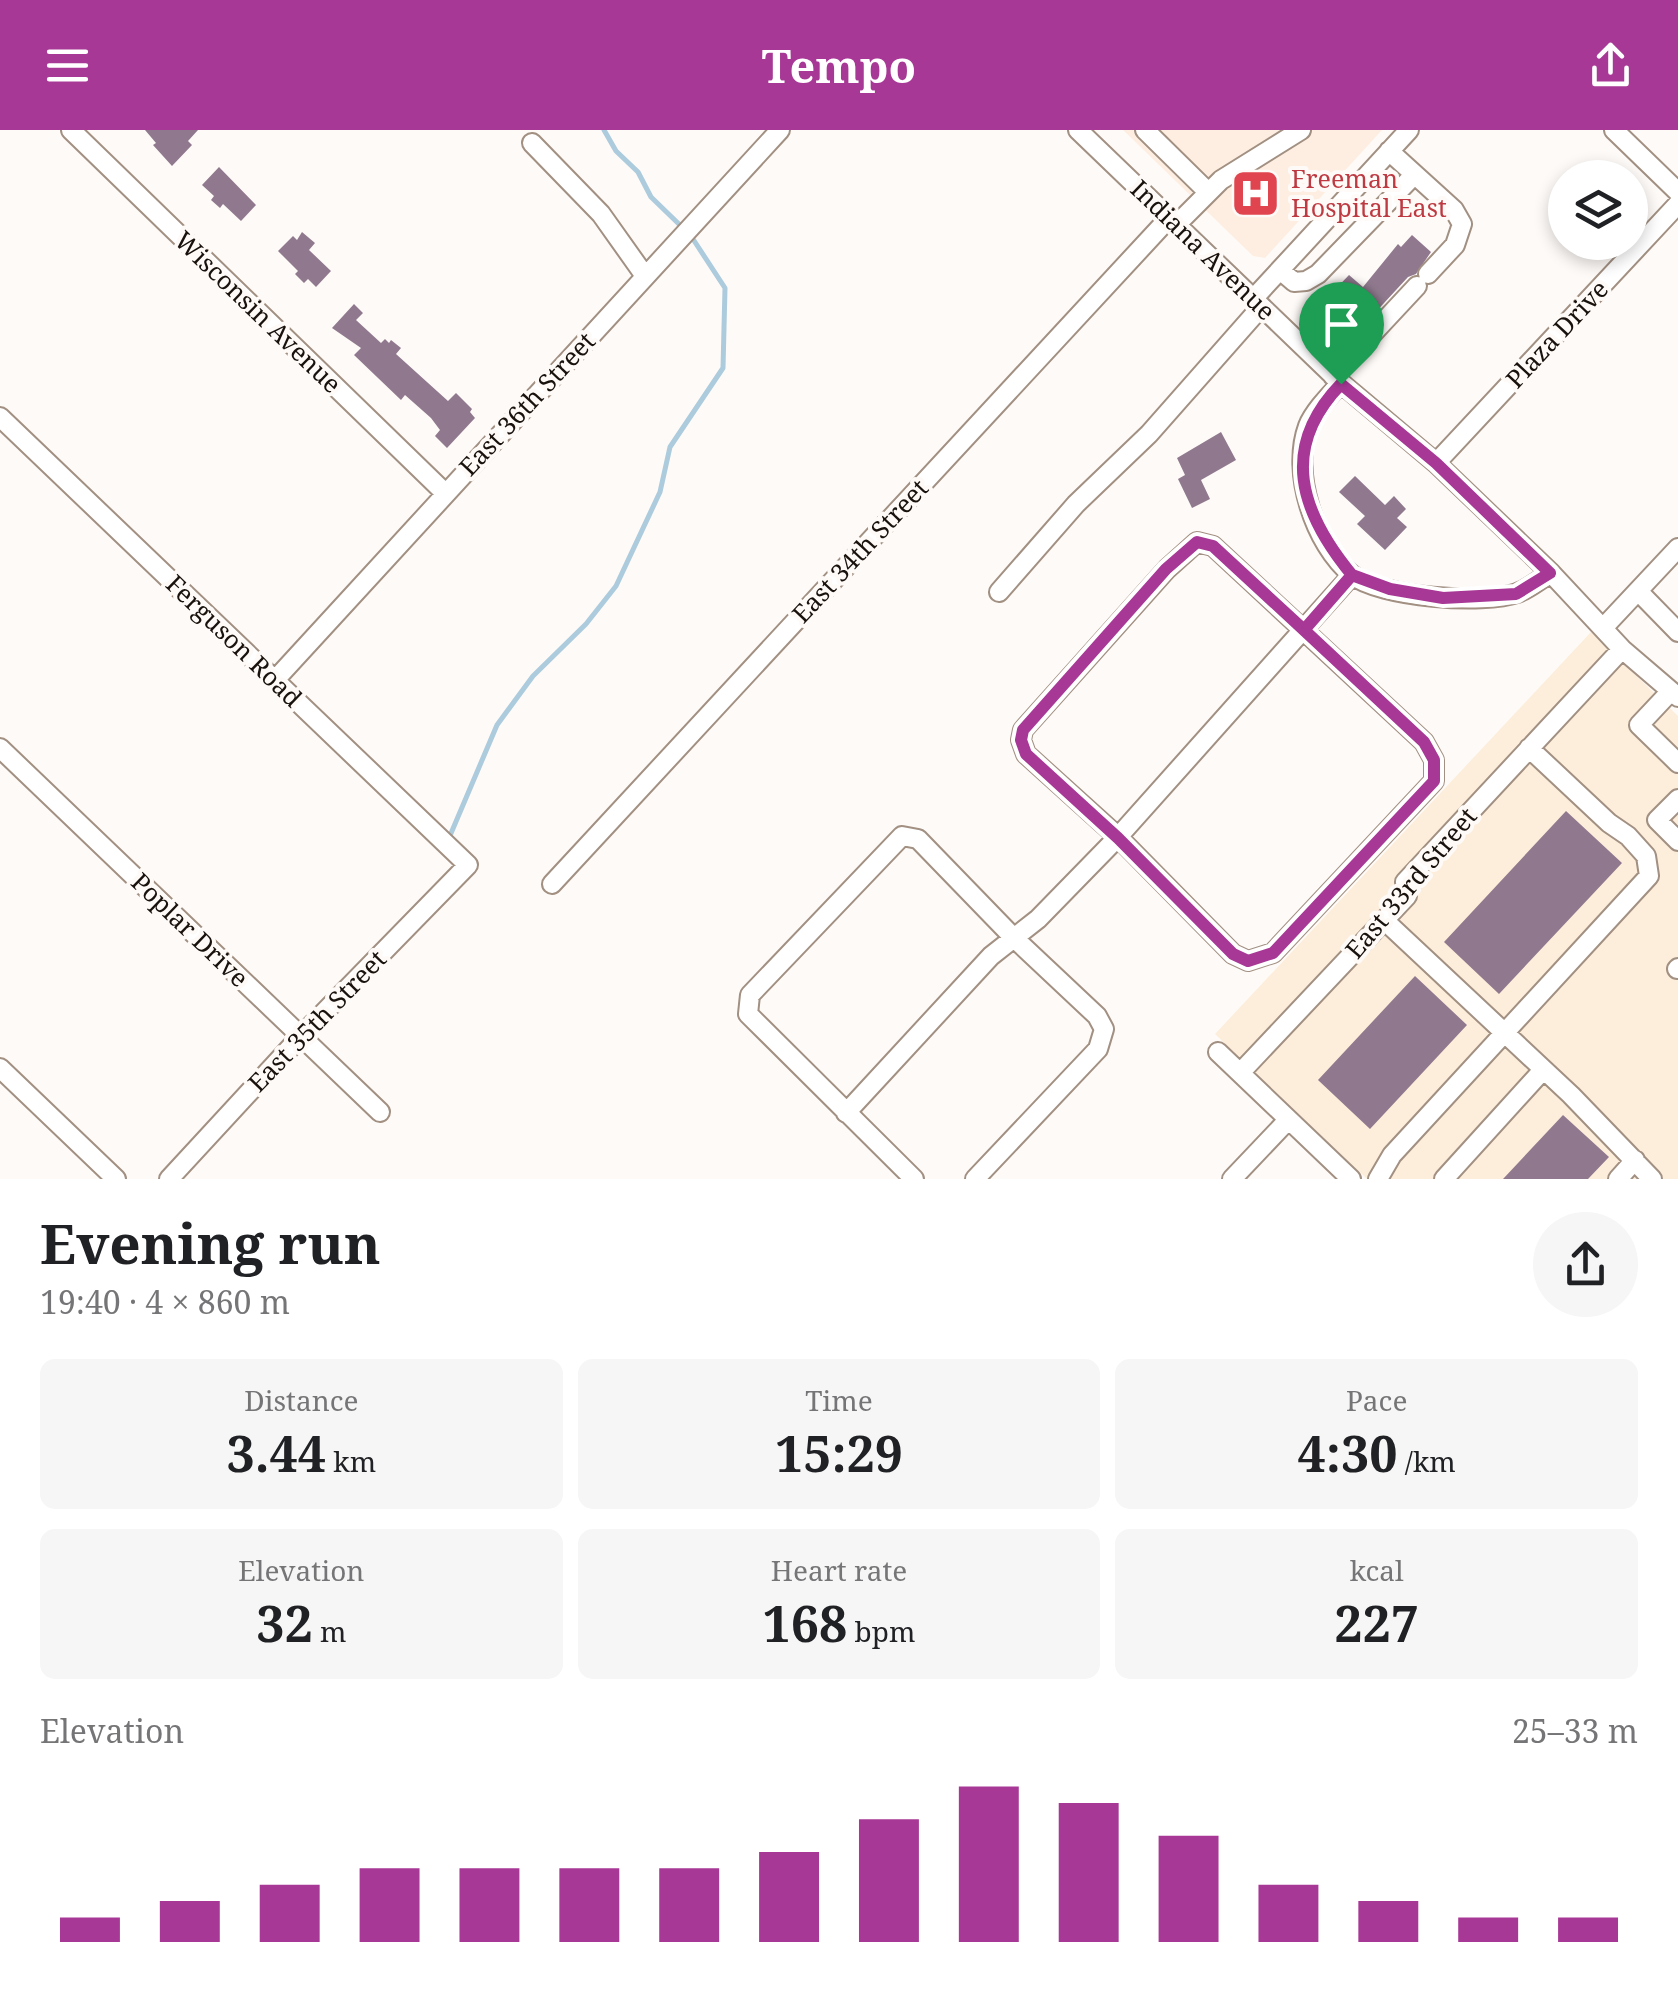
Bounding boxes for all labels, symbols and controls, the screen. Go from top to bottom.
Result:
text: Tempo [762,35,916,96]
icon: menu [40,38,95,93]
icon: share [1583,38,1638,93]
map controls [1548,160,1648,260]
button: layers [1548,160,1648,260]
place label: Freeman Hospital East [1291,161,1447,224]
hospital icon: Freeman Hospital East [1230,167,1282,219]
street label: Indiana Avenue [1124,171,1283,327]
street label: Wisconsin Avenue [168,223,349,400]
street label: Plaza Drive [1497,272,1615,395]
pin [1299,282,1384,385]
icon: arrive [1314,297,1369,352]
street label: East 36th Street [451,324,602,483]
street label: East 34th Street [784,471,935,630]
street label: Ferguson Road [159,567,310,714]
street label: East 33rd Street [1337,799,1484,965]
street label: Poplar Drive [125,865,257,994]
street label: East 35th Street [240,942,393,1099]
text: Evening run [40,1205,381,1280]
button: share [1533,1212,1638,1317]
text: 19:40 · 4 × 860 m [40,1280,290,1323]
text: Distance [244,1381,359,1419]
text: Time [805,1381,873,1419]
text: Pace [1346,1381,1407,1419]
text: 3.44 [227,1419,326,1487]
text: 15:29 [775,1419,903,1487]
text: 4:30 [1298,1419,1398,1487]
text: km [326,1442,376,1480]
text: /km [1398,1442,1456,1480]
text: Elevation [238,1551,364,1589]
text: Heart rate [771,1551,907,1589]
text: kcal [1350,1551,1404,1589]
text: 32 [256,1589,313,1657]
text: 168 [763,1589,847,1657]
text: 227 [1334,1589,1419,1657]
text: m [313,1612,346,1650]
text: bpm [847,1612,915,1650]
text: Elevation [40,1709,184,1752]
text: 25–33 m [1512,1709,1638,1752]

